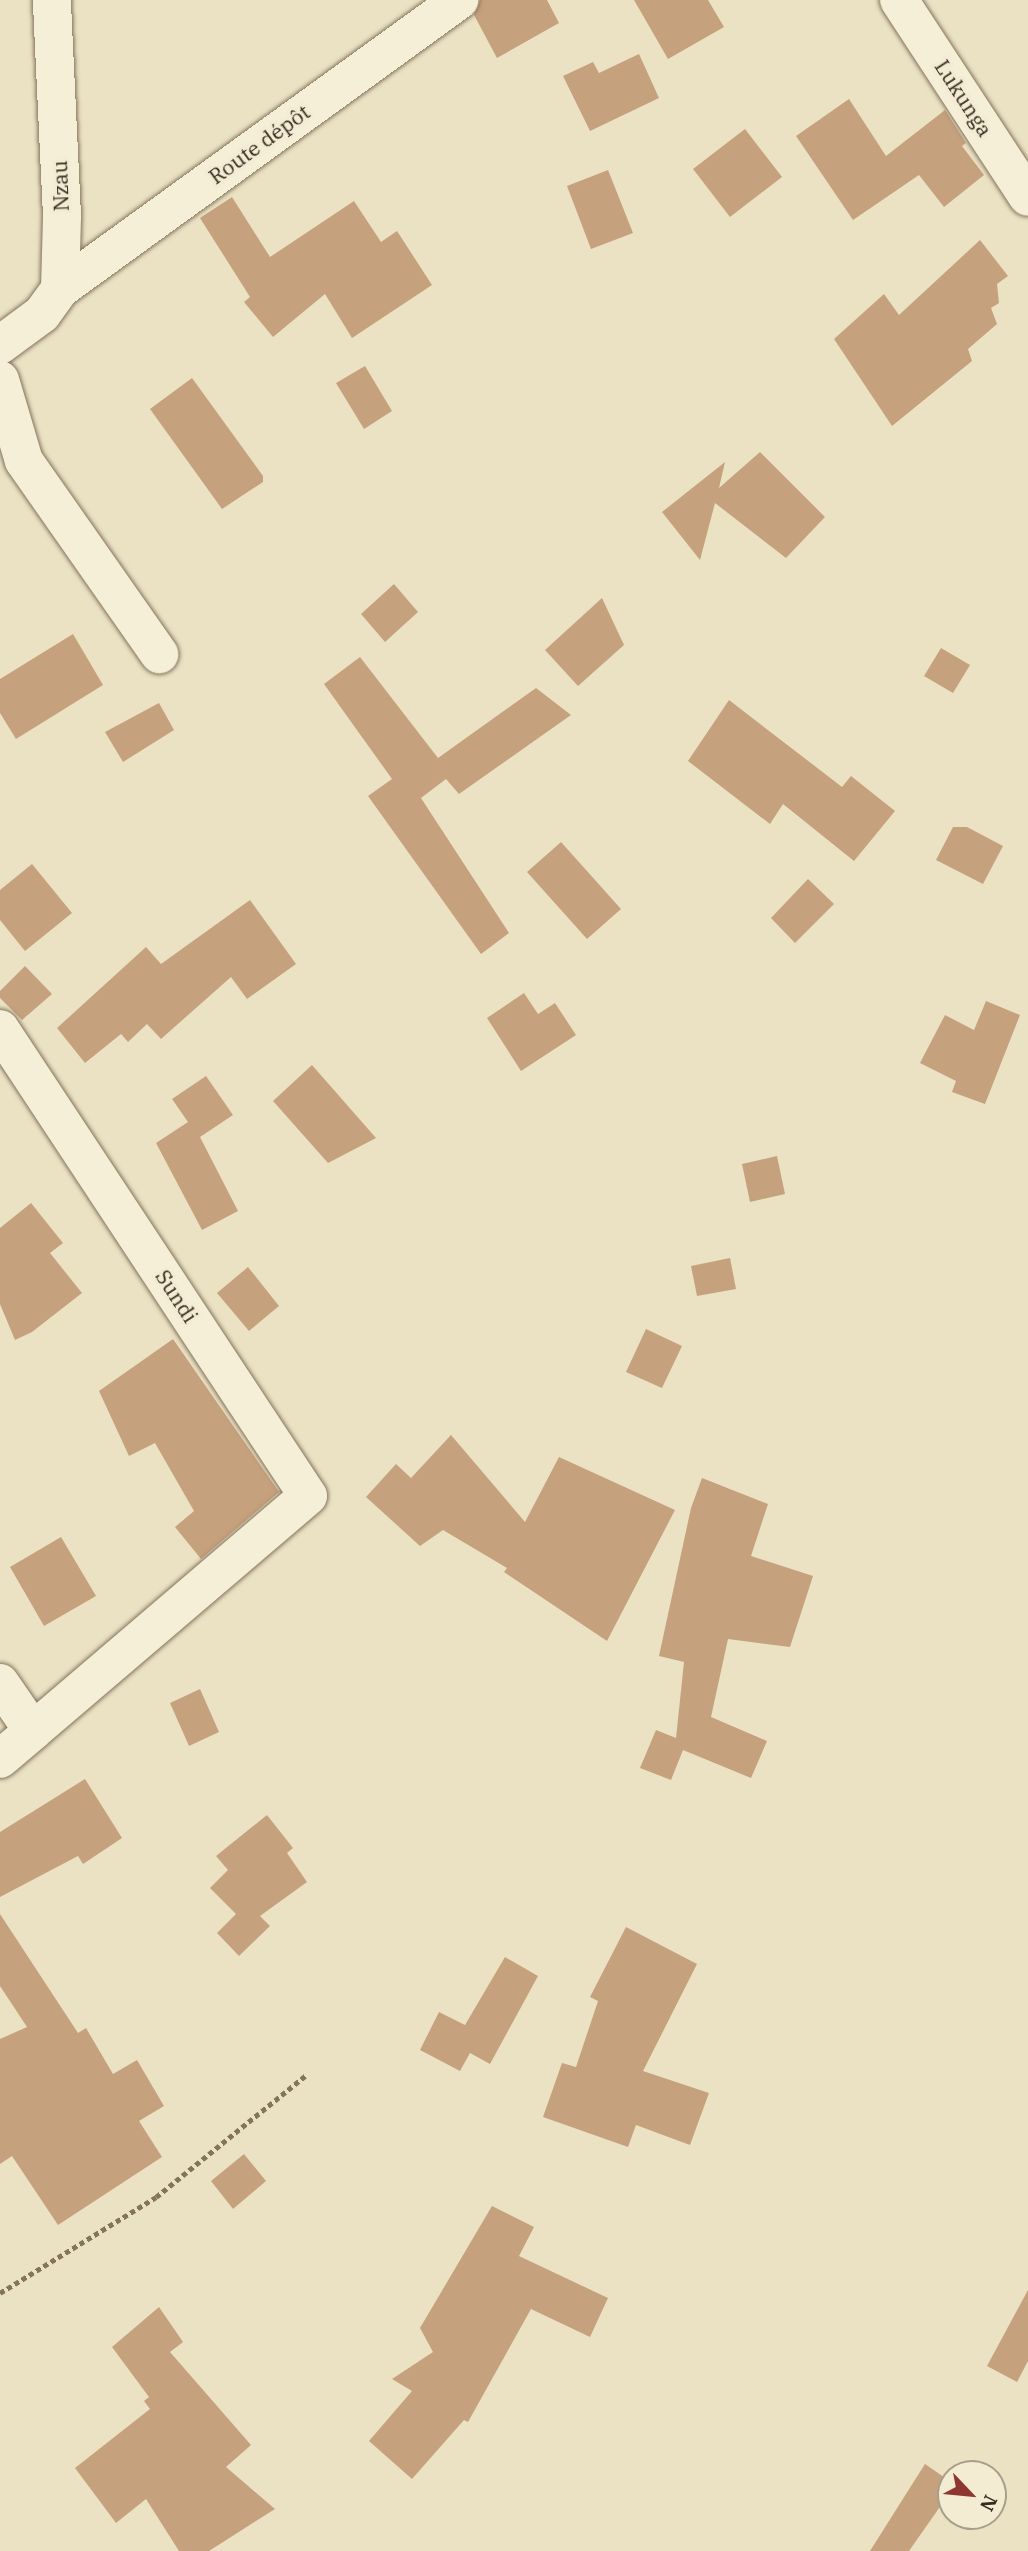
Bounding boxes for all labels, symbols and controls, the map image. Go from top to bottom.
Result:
street label: Lukunga [930,55,998,141]
street label: Route dépôt [204,99,314,189]
street label: Nzau [47,160,73,212]
street label: Sundi [151,1265,203,1327]
north arrow [937,2460,1007,2530]
text: N [975,2491,1003,2515]

